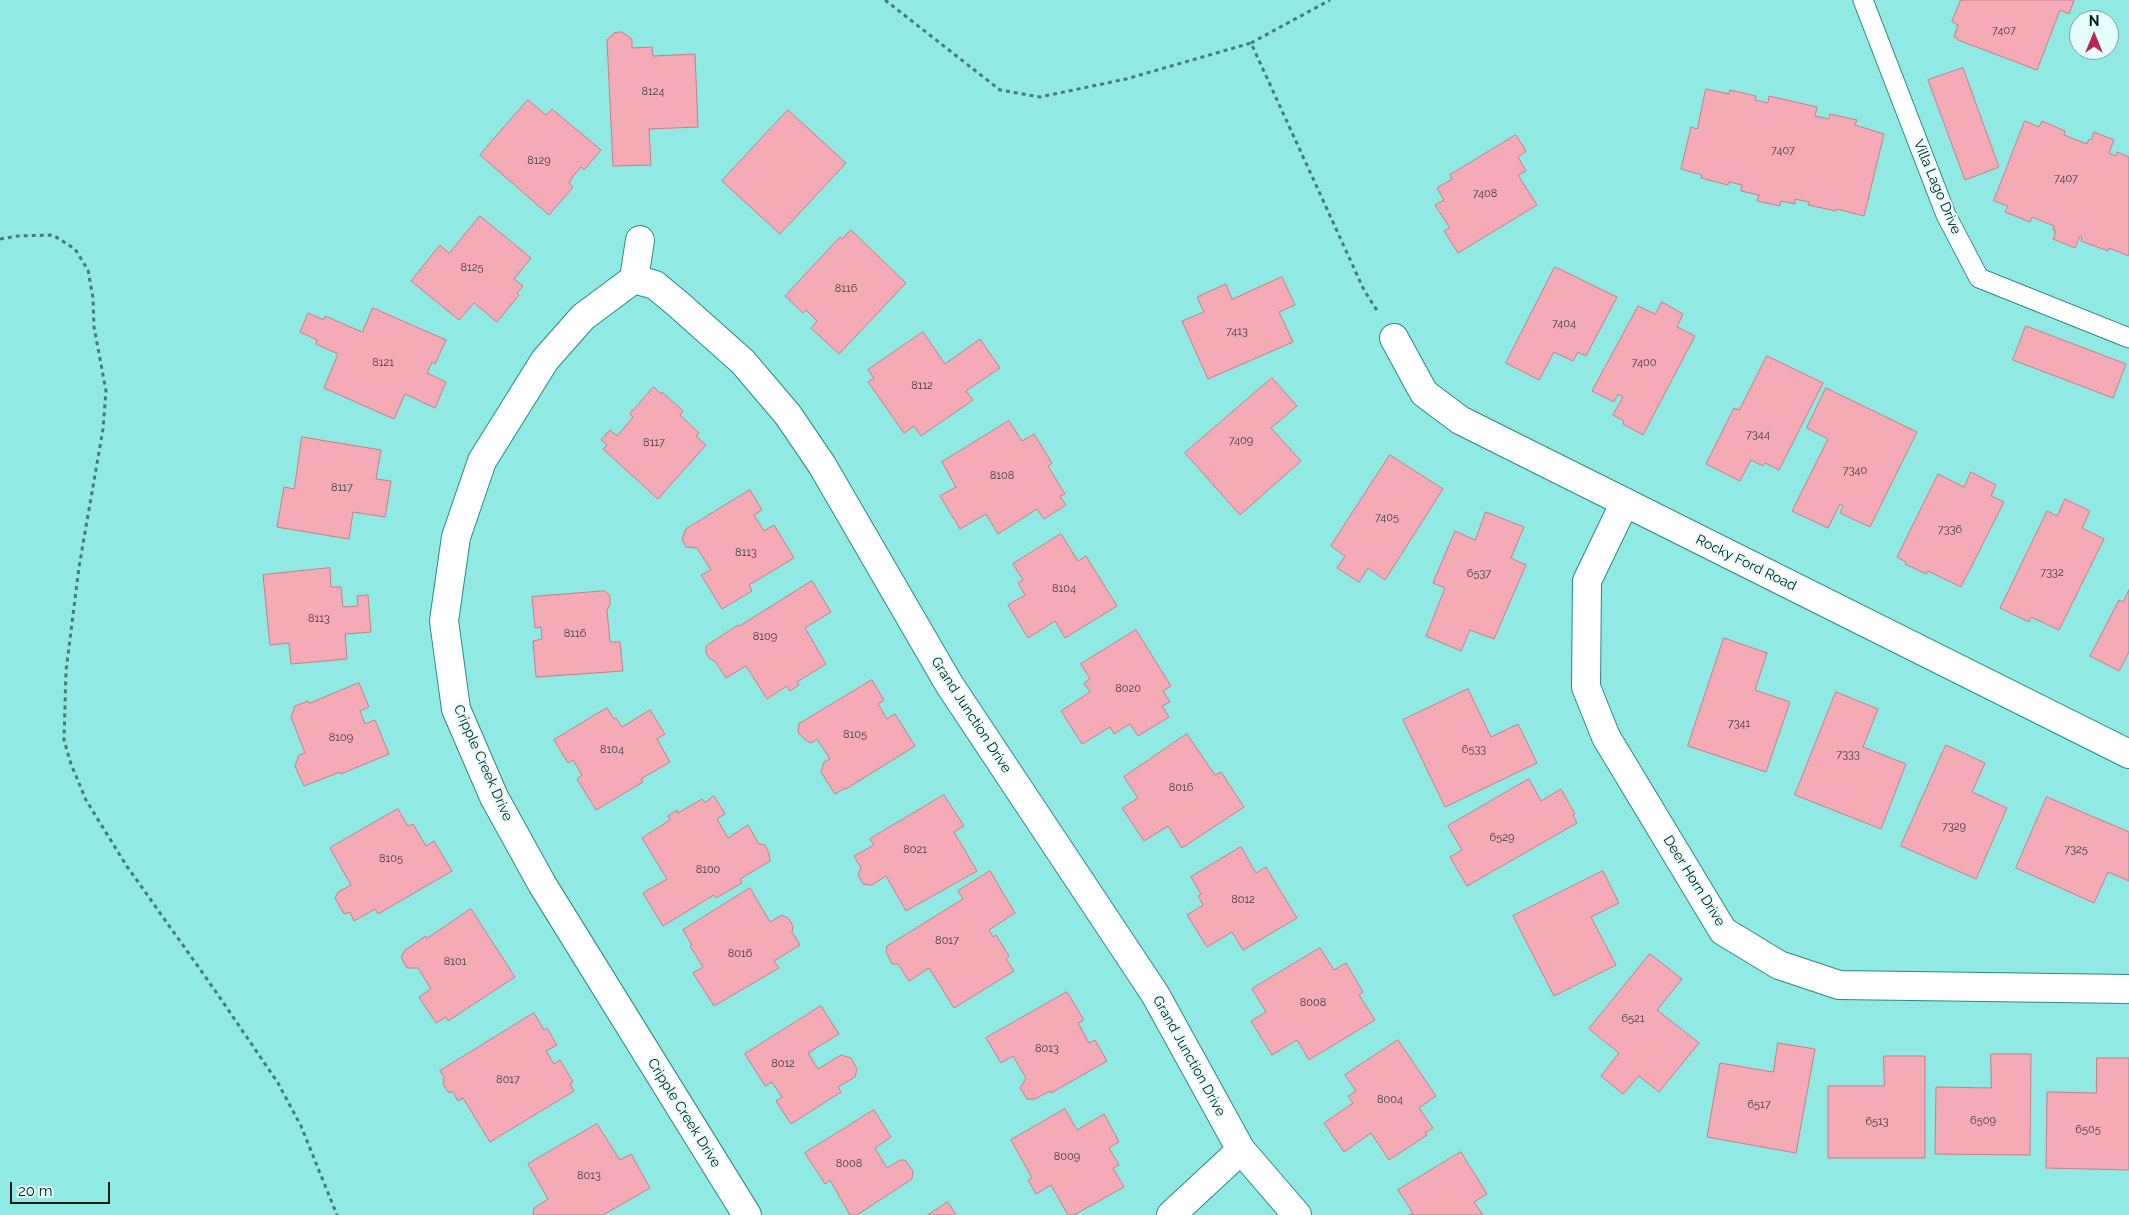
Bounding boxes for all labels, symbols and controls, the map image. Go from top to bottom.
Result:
north arrow [2069,10,2119,60]
text: N [2089,13,2099,29]
house number: 7407 [1992,24,2016,38]
house number: 8124 [642,85,664,99]
street label: Villa Lago Drive [1910,137,1964,237]
house number: 7407 [1771,144,1795,158]
house number: 8129 [527,154,551,168]
house number: 7407 [2054,172,2078,186]
house number: 7408 [1473,187,1497,201]
house number: 8125 [461,261,483,275]
house number: 8116 [835,282,857,296]
house number: 7404 [1552,317,1576,331]
house number: 7413 [1226,325,1248,339]
house number: 8121 [372,356,394,370]
house number: 7400 [1632,356,1656,370]
house number: 8112 [911,379,933,393]
house number: 7344 [1746,428,1770,442]
house number: 7409 [1229,434,1253,448]
house number: 8117 [643,436,665,450]
house number: 7340 [1843,464,1867,478]
house number: 8108 [990,469,1014,483]
house number: 8117 [331,481,353,495]
house number: 7405 [1375,511,1399,525]
house number: 7336 [1938,523,1962,537]
street label: Rocky Ford Road [1693,531,1799,595]
house number: 8113 [735,546,757,560]
house number: 7332 [2040,566,2064,580]
house number: 6537 [1467,567,1491,581]
house number: 8104 [1052,582,1076,596]
house number: 8113 [308,612,330,626]
house number: 8116 [564,627,586,641]
house number: 8109 [753,630,777,644]
street label: Grand Junction Drive [927,654,1015,776]
house number: 8020 [1115,682,1141,696]
street label: Cripple Creek Drive [450,702,516,824]
house number: 7341 [1728,717,1750,731]
house number: 8105 [843,728,867,742]
house number: 8109 [329,731,353,745]
house number: 8104 [600,743,624,757]
house number: 6533 [1462,743,1486,757]
house number: 7333 [1836,748,1860,762]
house number: 8016 [1169,781,1193,795]
house number: 7329 [1942,820,1966,834]
house number: 6529 [1490,831,1514,845]
street label: Deer Horn Drive [1659,833,1729,929]
house number: 8021 [903,843,927,857]
house number: 7325 [2064,843,2088,857]
house number: 8105 [379,852,403,866]
house number: 8100 [696,863,720,877]
house number: 8012 [1231,893,1255,907]
house number: 8017 [935,934,959,948]
house number: 8016 [728,947,752,961]
house number: 8101 [444,955,466,969]
street label: Grand Junction Drive [1149,993,1229,1119]
house number: 8008 [1300,996,1326,1010]
house number: 6521 [1621,1012,1645,1026]
house number: 8013 [1035,1042,1059,1056]
street label: Cripple Creek Drive [644,1055,724,1171]
house number: 8012 [771,1057,795,1071]
house number: 8017 [496,1073,520,1087]
house number: 8004 [1377,1093,1403,1107]
house number: 6517 [1747,1098,1771,1112]
house number: 6509 [1970,1114,1996,1128]
house number: 6513 [1865,1115,1889,1129]
house number: 6505 [2075,1123,2101,1137]
house number: 8009 [1054,1150,1080,1164]
house number: 8008 [836,1157,862,1171]
house number: 8013 [577,1169,601,1183]
scale bar [12,1172,112,1204]
text: 20 m [18,1182,53,1200]

